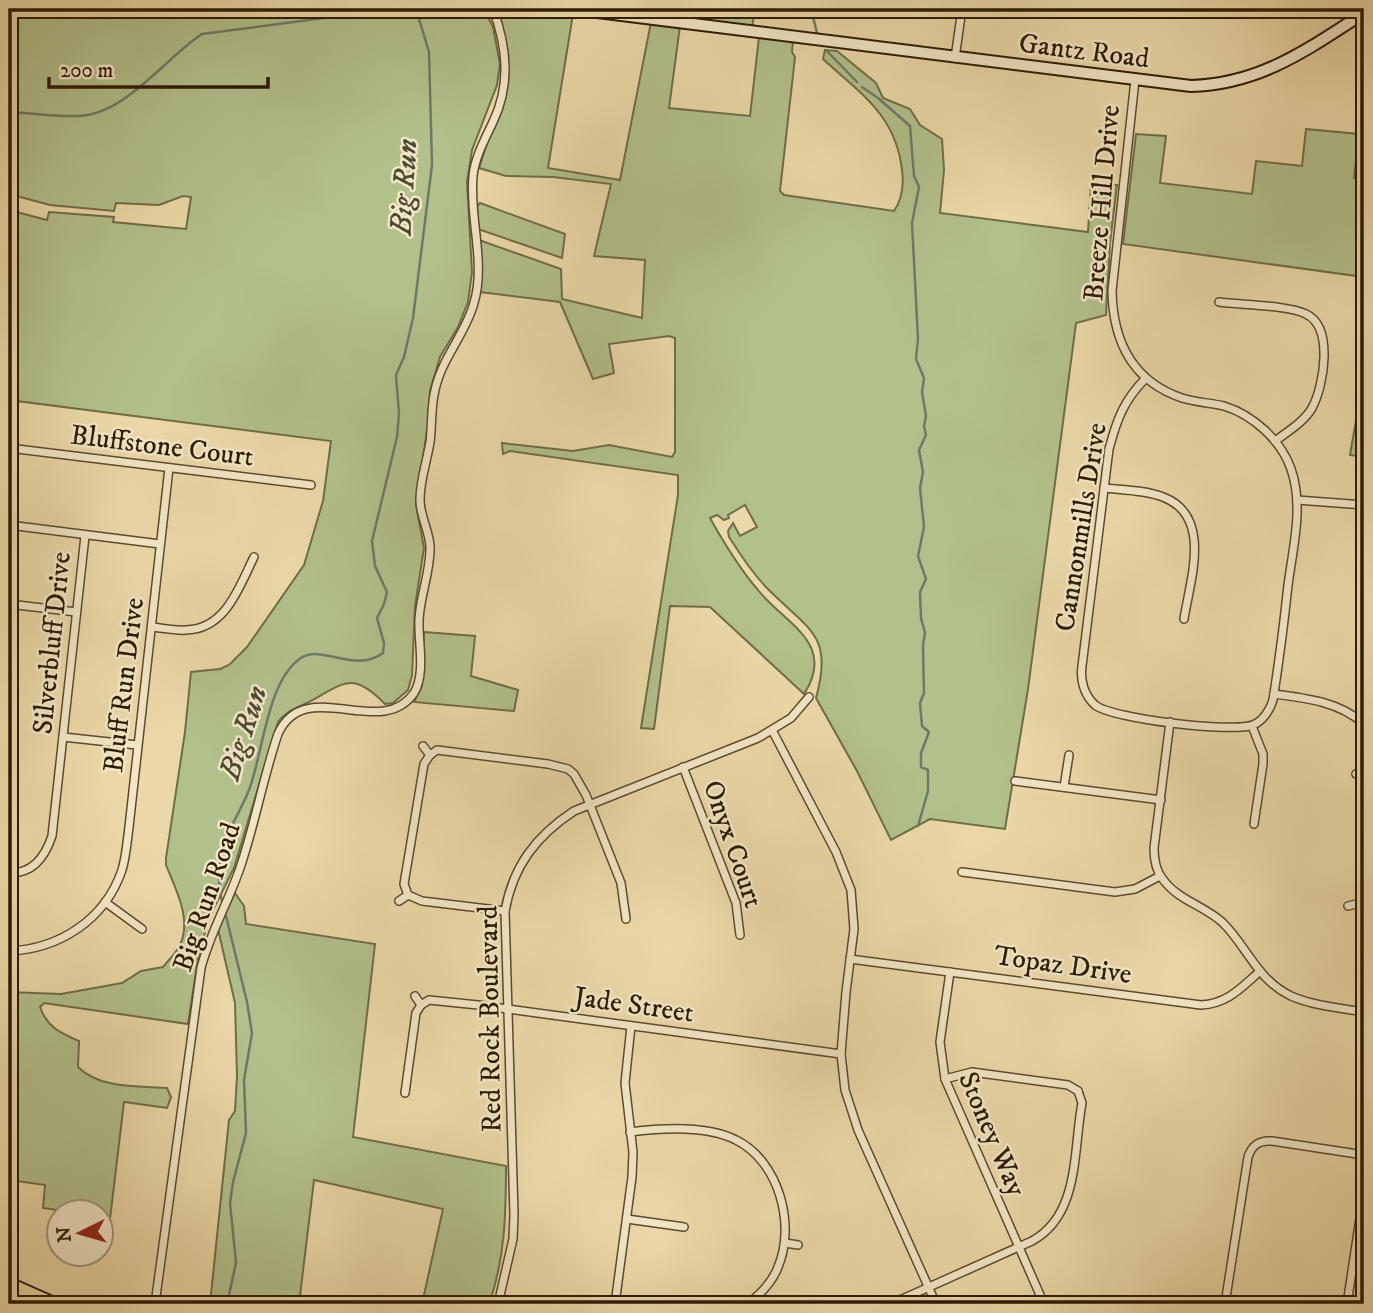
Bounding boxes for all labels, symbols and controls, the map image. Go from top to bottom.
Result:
street label: Gantz Road [1017,26,1151,76]
scale bar [49,46,268,90]
text: 200 m [60,58,113,84]
street label: Breeze Hill Drive [1076,103,1128,303]
water label: Big Run [383,138,427,237]
street label: Bluffstone Court [68,417,256,475]
street label: Cannonmills Drive [1047,420,1115,634]
street label: Silverbluff Drive [25,550,79,736]
street label: Bluff Run Drive [96,595,152,775]
water label: Big Run [211,682,276,785]
street label: Onyx Court [695,776,771,912]
street label: Big Run Road [165,818,249,976]
street label: Red Rock Boulevard [471,905,509,1133]
street label: Topaz Drive [992,938,1134,992]
street label: Jade Street [569,979,696,1031]
street label: Stoney Way [950,1067,1034,1202]
north arrow [46,1198,116,1268]
text: N [52,1225,77,1243]

